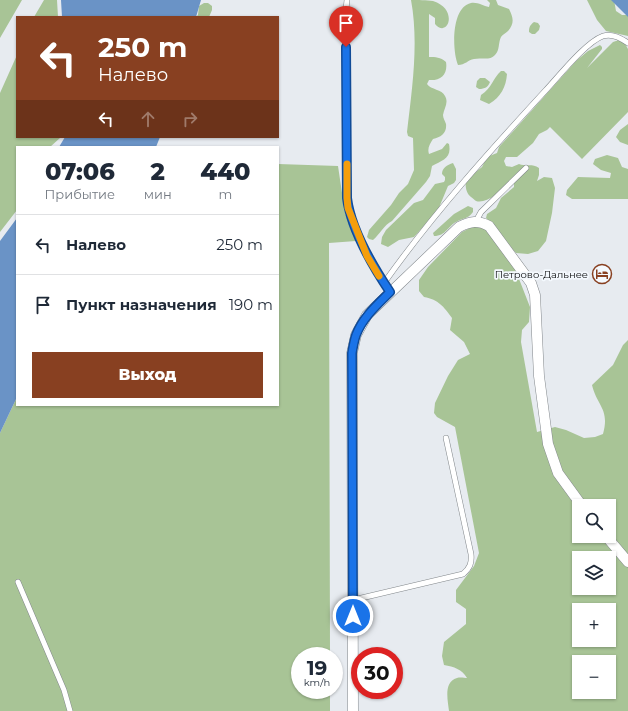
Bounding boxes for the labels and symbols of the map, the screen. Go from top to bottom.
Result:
pin [329,6,363,47]
hotel icon: Петрово-Дальнее [591,263,613,285]
place label: Петрово-Дальнее [495,268,588,281]
position arrow [332,595,374,637]
speed limit sign: 30 [351,647,403,699]

